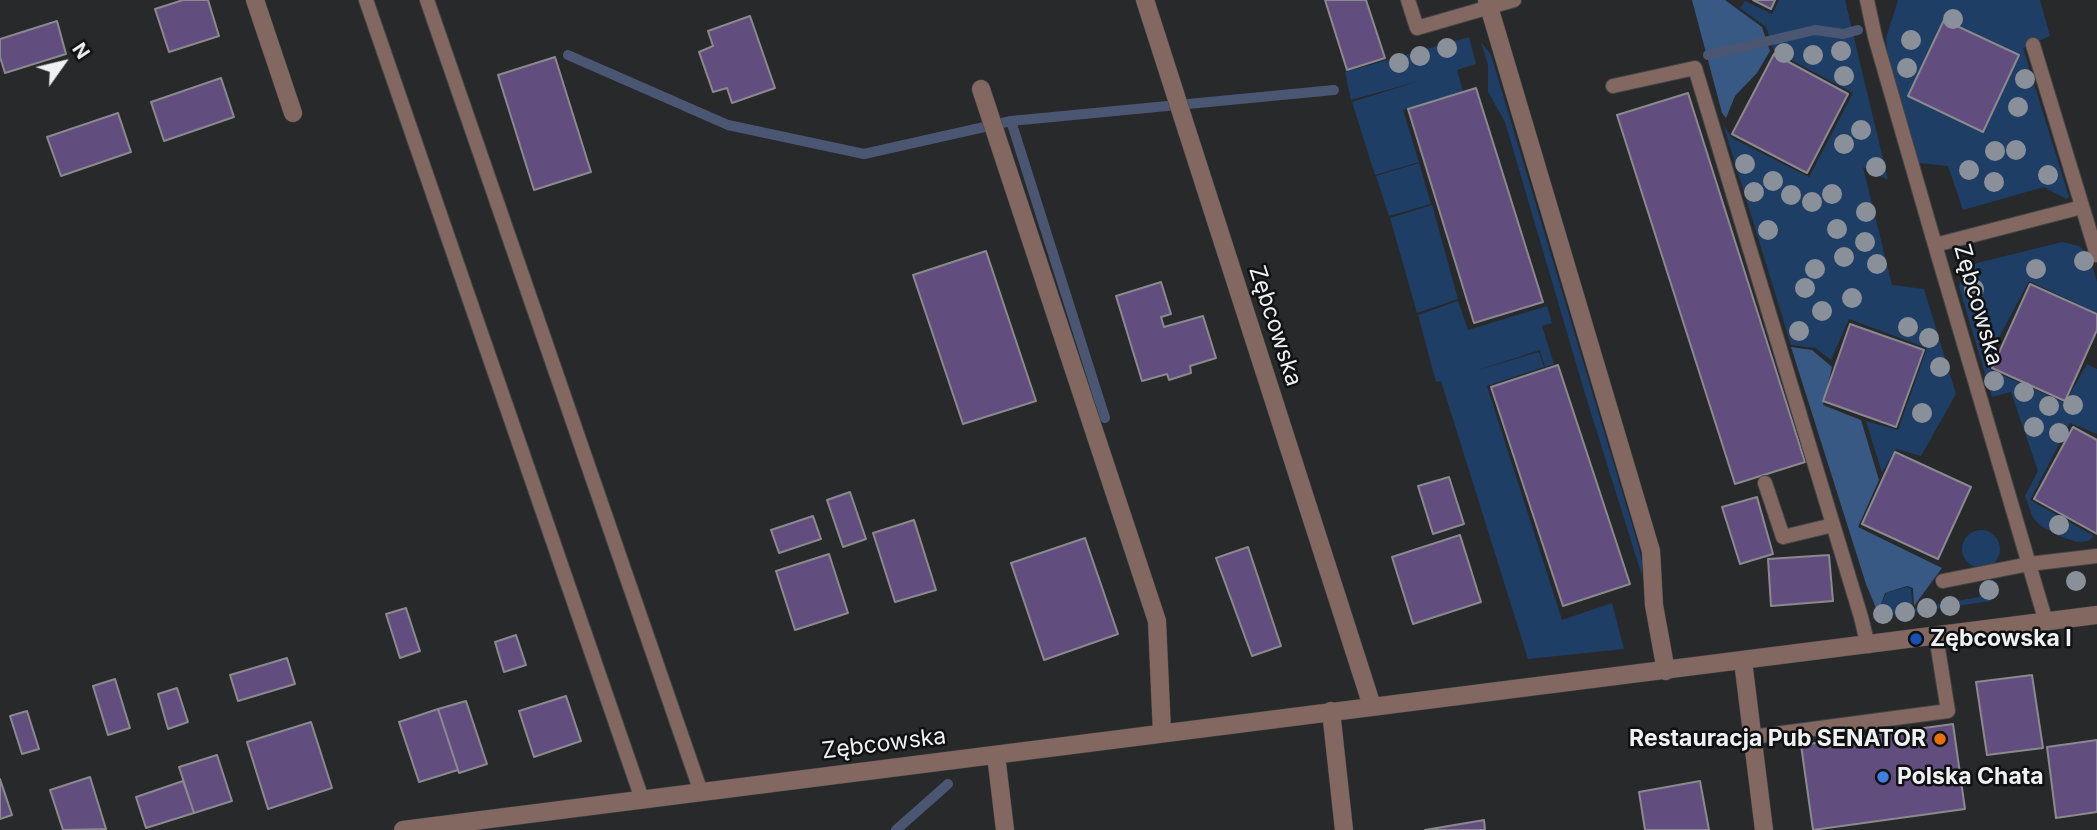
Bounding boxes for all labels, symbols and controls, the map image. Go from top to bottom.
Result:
north arrow [28,28,98,98]
text: N [67,39,94,63]
street label: Zębcowska [1948,241,2008,369]
street label: Zębcowska [1243,262,1307,390]
place label: Zębcowska I [1930,625,2072,653]
marker: Zębcowska I [1908,631,1924,647]
street label: Zębcowska [820,723,948,765]
place label: Restauracja Pub SENATOR [1629,725,1926,753]
marker: Restauracja Pub SENATOR [1932,731,1948,747]
place label: Polska Chata [1897,763,2044,791]
marker: Polska Chata [1875,769,1891,785]

